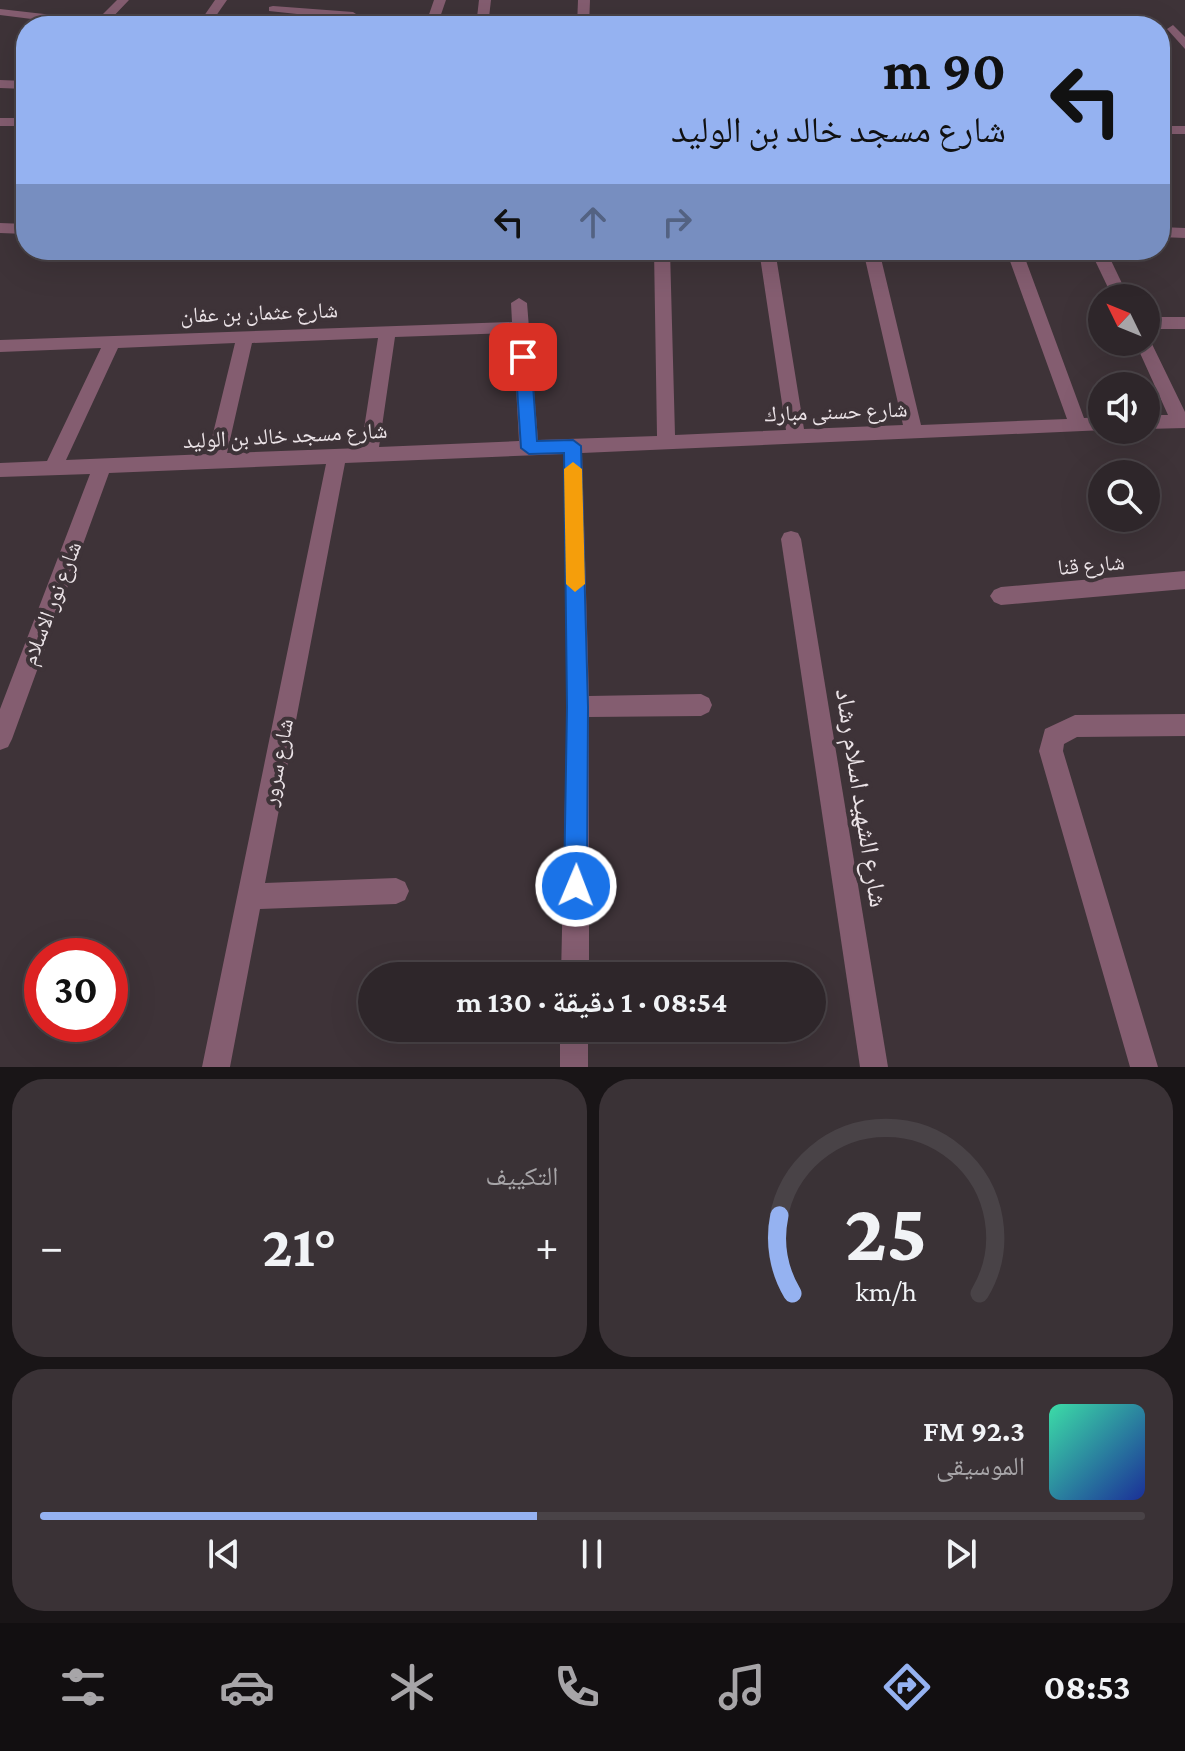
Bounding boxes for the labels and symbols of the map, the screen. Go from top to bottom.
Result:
north arrow [1088,284,1160,356]
street label: شارع عثمان بن عفان [180,297,338,329]
pin [489,323,557,391]
street label: شارع حسنى مبارك [764,397,908,427]
street label: شارع مسجد خالد بن الوليد [182,418,388,454]
street label: شارع نور الاسلام [16,538,88,669]
street label: شارع قنا [1056,549,1126,581]
street label: شارع الشهيد اسلام رشاد [827,687,893,910]
street label: شارع سرور [257,716,299,809]
position arrow [534,844,618,928]
speed limit sign: 30 [24,938,128,1042]

